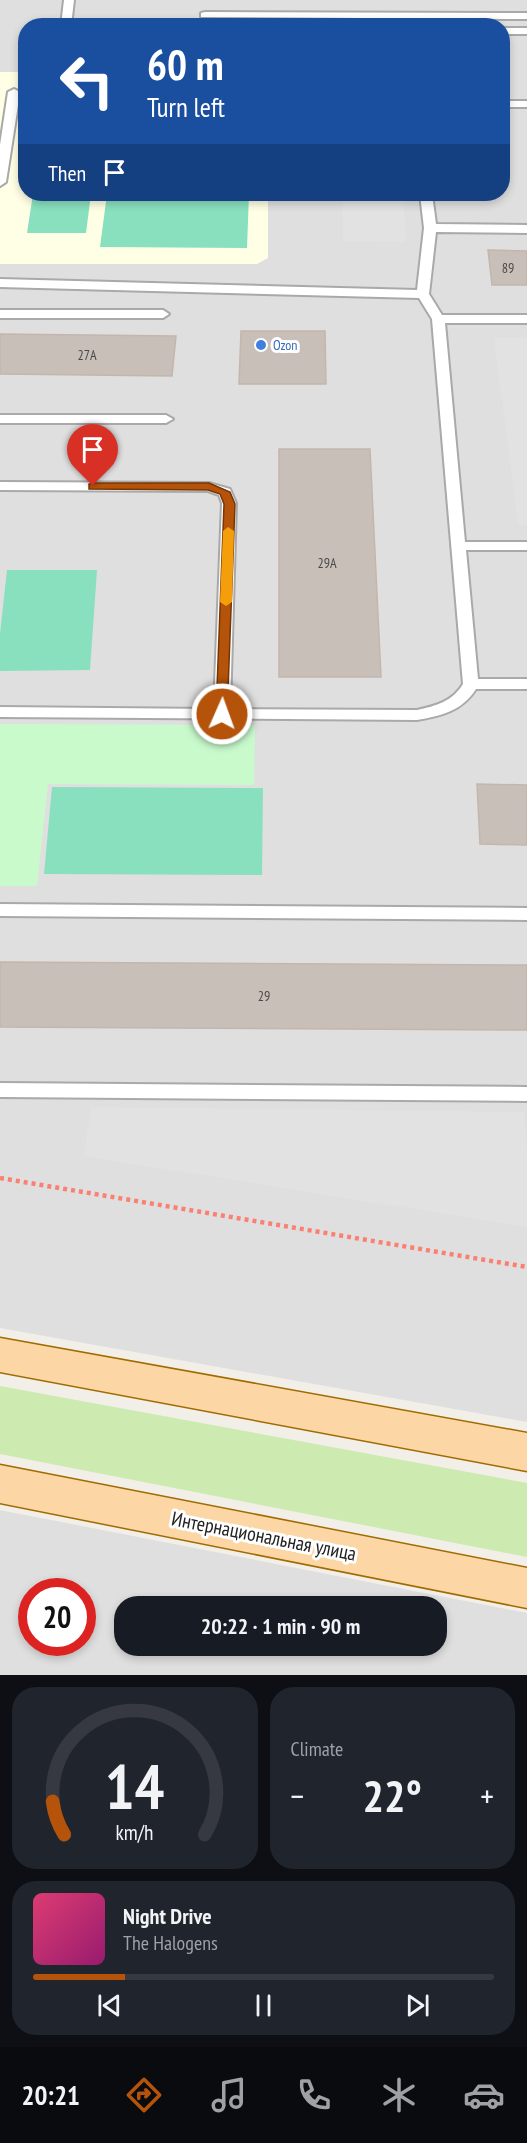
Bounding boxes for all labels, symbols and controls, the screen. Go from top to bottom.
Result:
text: 60 m [147,37,224,92]
icon: left [48,42,126,120]
text: Turn left [147,90,225,124]
icon: arrive [98,156,131,189]
text: Then [48,159,86,187]
house number: 89 [502,259,514,277]
place label: Ozon [273,336,298,354]
marker: Ozon [254,338,268,352]
house number: 27А [77,346,97,364]
pin [67,424,118,486]
icon: arrive [76,433,109,466]
house number: 29А [317,554,337,572]
position arrow [190,682,254,746]
house number: 29 [258,987,270,1005]
street label: Интернациональная улица [169,1505,359,1567]
speed limit sign: 20 [18,1578,96,1656]
text: 20:22 · 1 min · 90 m [201,1612,360,1640]
text: Climate [291,1736,343,1762]
text: 14 [105,1745,165,1826]
text: 22° [363,1766,422,1824]
text: − [291,1774,304,1817]
text: + [480,1774,494,1817]
text: km/h [116,1818,154,1846]
text: Night Drive [123,1902,212,1930]
text: The Halogens [123,1930,218,1956]
icon: previous [93,1989,126,2022]
icon: pause [247,1989,280,2022]
icon: next [401,1989,434,2022]
icon: directions [123,2074,165,2116]
icon: music [208,2074,250,2116]
icon: phone [293,2074,335,2116]
icon: climate [378,2074,420,2116]
icon: car [463,2074,505,2116]
text: 20:21 [22,2078,80,2112]

